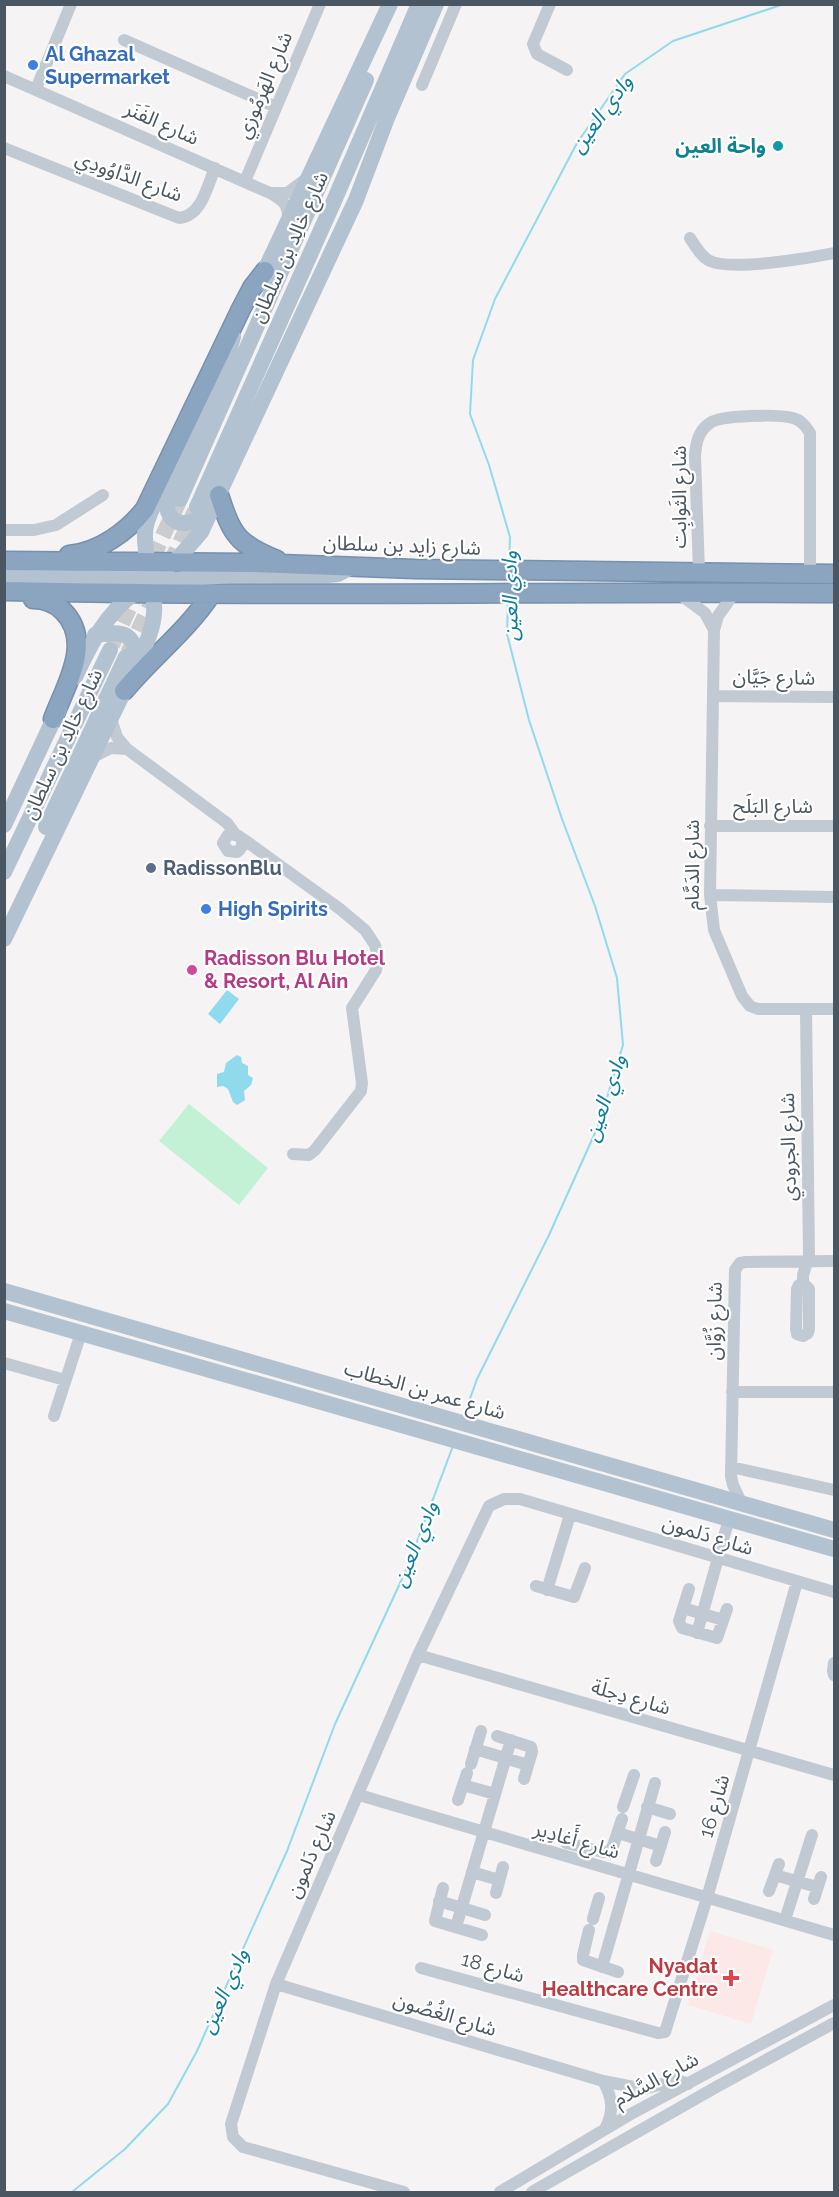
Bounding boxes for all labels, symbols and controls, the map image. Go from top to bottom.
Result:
street label: شارع الهَرمُوزي [231,28,301,143]
place label: Al Ghazal Supermarket [45,42,170,89]
marker: Al Ghazal Supermarket [26,58,40,72]
water label: وادي العين [564,70,640,160]
street label: شارع الفَنَر [119,96,203,153]
place label: واحة العين [675,134,766,158]
marker: واحة العين [771,139,785,153]
street label: شارع الدَّاوُودِي [71,146,186,210]
street label: شارع خالِد بن سلطان [245,168,336,328]
street label: شارع الثَوابِت [667,446,694,548]
street label: شارع زايد بن سلطان [323,530,481,563]
water label: وادي العين [496,551,527,641]
street label: شارع جَيَّان [732,664,816,693]
street label: شارع خالِد بن سلطان [17,665,110,824]
street label: شارع البَلَح [733,793,813,821]
street label: شارع الدَمَّام [680,820,707,910]
place label: RadissonBlu [163,856,282,880]
marker: RadissonBlu [144,861,158,875]
place label: High Spirits [218,897,328,921]
marker: High Spirits [199,902,213,916]
place label: Radisson Blu Hotel & Resort, Al Ain [204,946,386,993]
marker: Radisson Blu Hotel & Resort, Al Ain [185,963,199,977]
water label: وادي العين [578,1051,635,1146]
street label: شارع الجرودي [775,1093,805,1201]
street label: شارع زُوَّان [701,1281,730,1361]
street label: شارع عمر بن الخطاب [341,1356,508,1427]
water label: وادي العين [386,1497,447,1592]
street label: شارع دَلمون [659,1510,756,1563]
street label: شارع دِجلَة [588,1673,674,1723]
street label: شارع 16 [694,1772,737,1841]
street label: شارع دَلمون [281,1806,344,1903]
street label: شارع أَغادِير [530,1812,624,1867]
water label: وادي العين [194,1945,257,2039]
street label: شارع 18 [458,1947,527,1990]
place label: Nyadat Healthcare Centre [542,1954,718,2001]
marker: Nyadat Healthcare Centre [722,1969,740,1987]
street label: شارع الغُصُون [390,1986,500,2044]
street label: شارع السَّلام [609,2047,704,2114]

